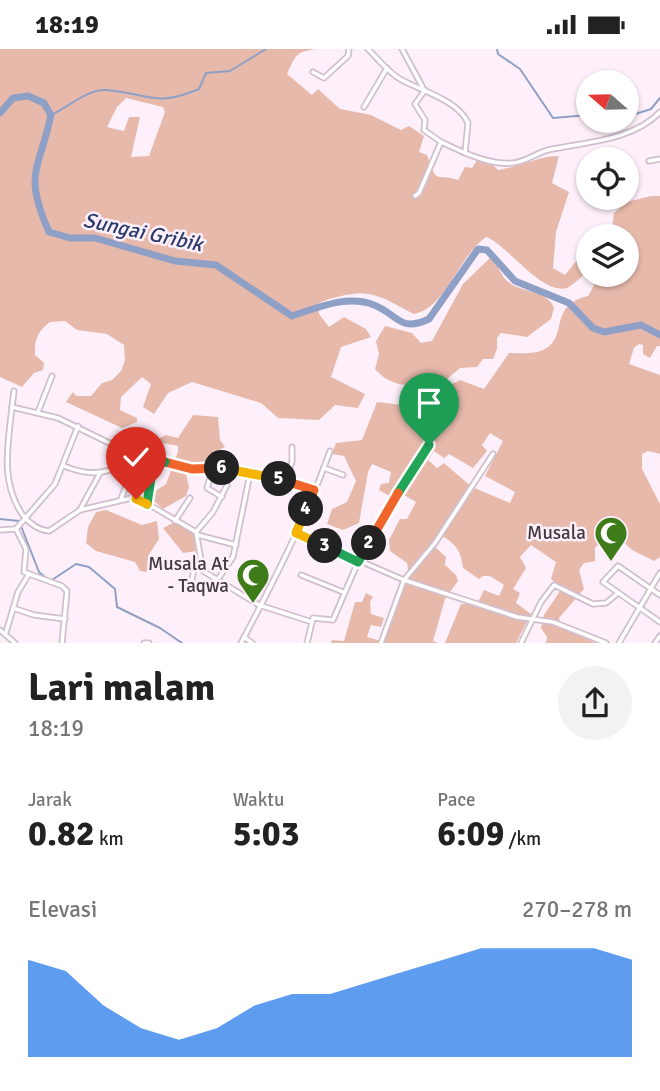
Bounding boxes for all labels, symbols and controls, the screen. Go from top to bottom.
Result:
text: 18:19 [35,9,99,41]
north arrow [576,70,639,133]
map controls [576,70,639,287]
button: locate [576,147,639,210]
water label: Sungai Gribik [81,207,207,258]
button: layers [576,224,639,287]
pin [399,373,459,445]
icon: arrive [410,384,448,422]
pin [106,427,166,499]
icon: check [117,438,155,476]
pin: 6 [204,451,240,485]
text: 6 [216,455,227,479]
pin: 5 [262,461,296,497]
text: 5 [273,466,284,490]
pin: 4 [288,491,324,526]
text: 4 [300,496,311,520]
mosque icon: Musala [592,514,630,563]
place label: Musala [527,521,586,545]
pin: 2 [352,525,386,561]
pin: 3 [308,529,342,563]
text: 2 [363,530,374,554]
text: 3 [319,533,330,557]
place label: Musala At - Taqwa [148,552,229,598]
mosque icon: Musala At - Taqwa [234,556,272,605]
text: Lari malam [28,664,215,711]
button: share [558,666,632,740]
text: 18:19 [28,714,84,743]
text: Jarak [28,788,72,812]
text: Waktu [233,788,284,812]
text: Pace [437,788,476,812]
text: 0.82 [28,812,95,855]
text: 5:03 [233,812,300,855]
text: 6:09 [437,812,504,855]
text: km [95,827,124,851]
text: /km [504,827,541,851]
text: Elevasi [28,895,97,924]
text: 270–278 m [522,895,632,924]

